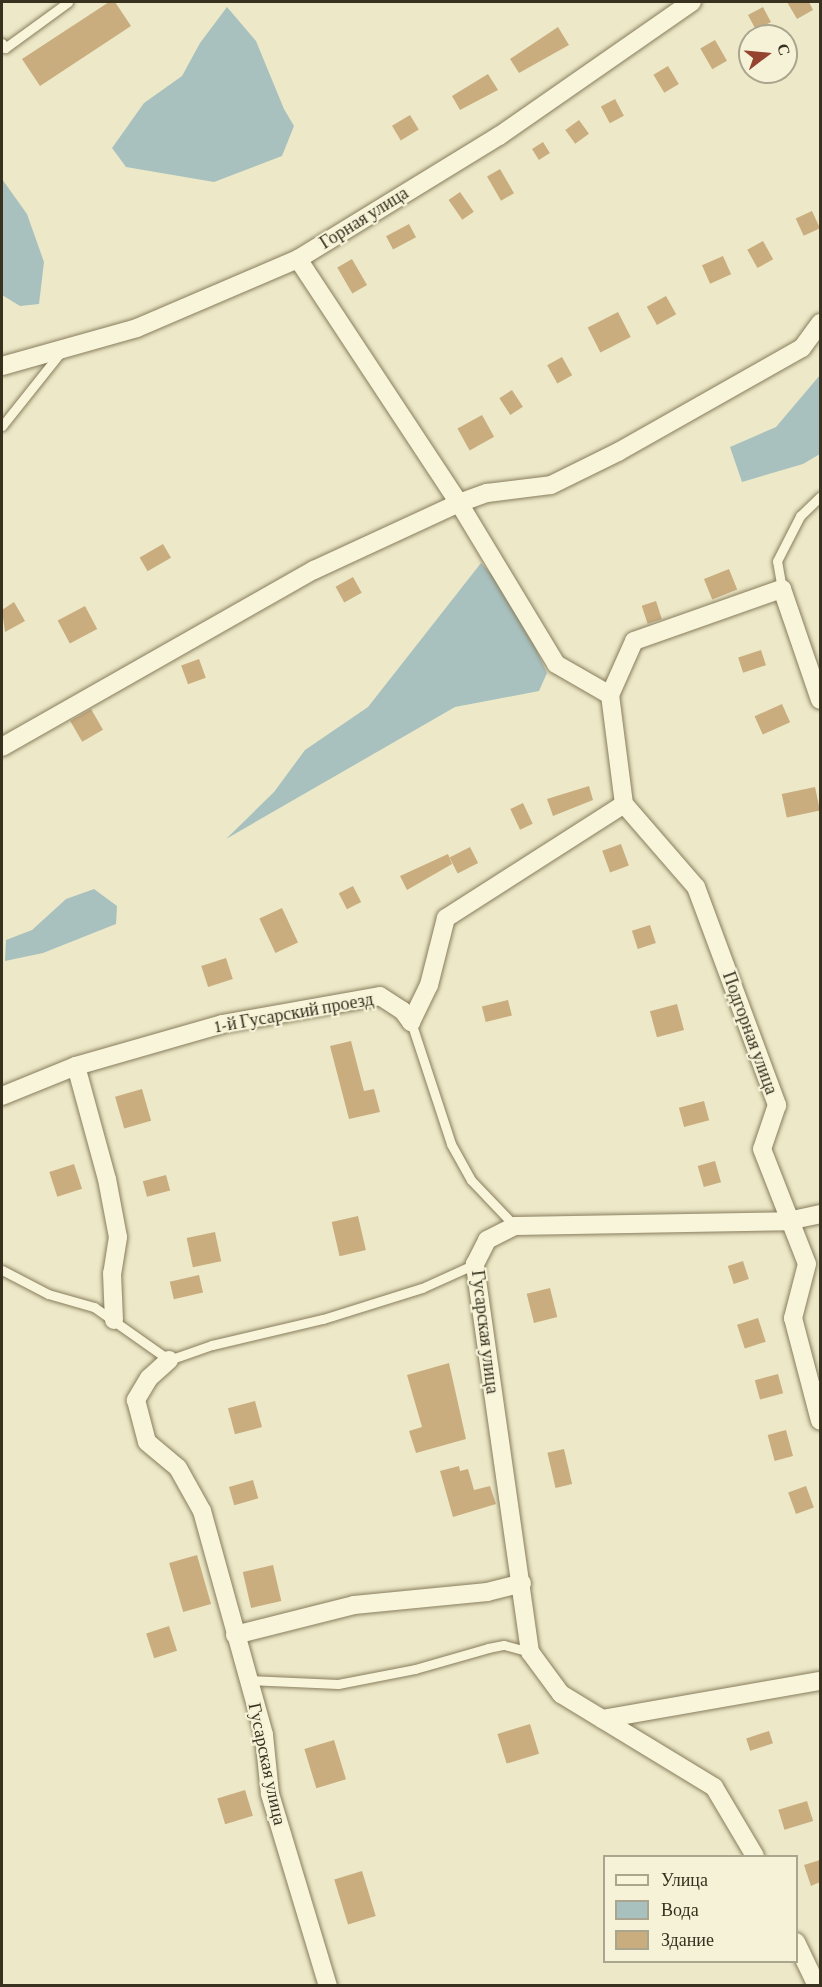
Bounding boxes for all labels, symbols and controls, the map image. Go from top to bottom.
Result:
north arrow [738,24,798,84]
text: С [774,42,794,57]
street label: Горная улица [316,182,412,254]
street label: Подгорная улица [718,969,782,1097]
street label: 1-й Гусарский проезд [213,988,375,1038]
street label: Гусарская улица [467,1269,503,1395]
street label: Гусарская улица [243,1701,291,1827]
legend [603,1855,798,1963]
text: Улица [661,1870,708,1890]
text: Вода [661,1900,699,1920]
text: Здание [661,1930,714,1950]

